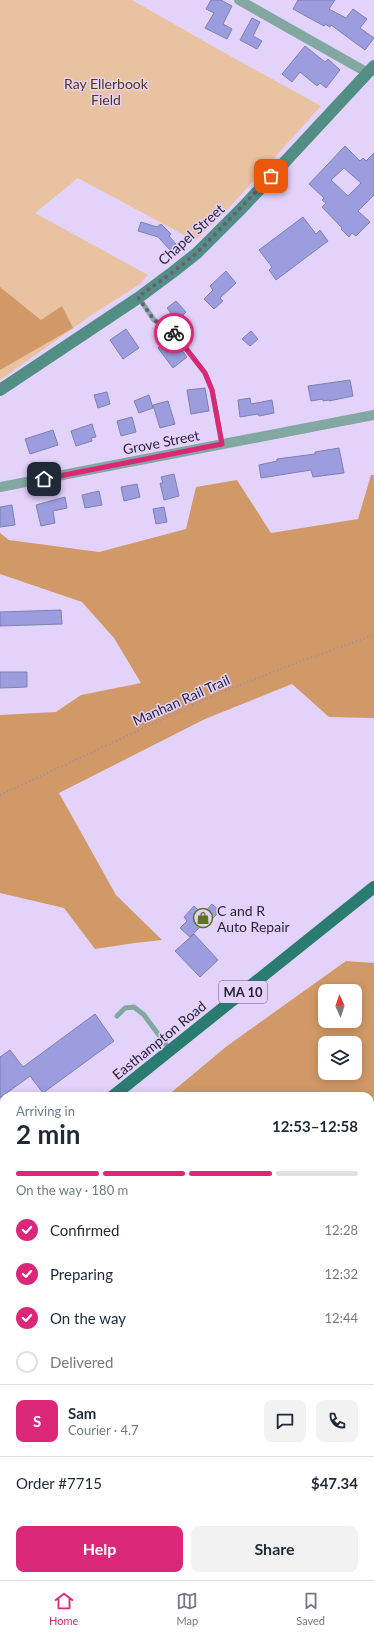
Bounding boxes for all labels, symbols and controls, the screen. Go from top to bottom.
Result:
park label: Ray Ellerbook Field [64,75,149,108]
pin [254,159,288,193]
icon: bag [260,165,282,187]
street label: Chapel Street [154,200,228,268]
courier [154,313,194,353]
icon: bike [163,322,185,344]
street label: Grove Street [121,426,201,458]
pin [27,462,61,496]
icon: home [33,468,55,490]
street label: Manhan Rail Trail [130,671,232,729]
place label: C and R Auto Repair [217,902,290,935]
shop icon: C and R Auto Repair [192,907,214,929]
road number: MA 10 [219,981,267,1003]
north arrow [318,984,362,1028]
map controls [318,984,362,1080]
street label: Easthampton Road [109,997,209,1083]
button: layers [318,1036,362,1080]
text: Arriving in [16,1103,75,1119]
text: 12:53–12:58 [272,1117,358,1135]
text: 2 min [16,1118,80,1150]
text: On the way · 180 m [16,1182,128,1198]
icon: check [16,1219,38,1241]
text: Confirmed [50,1221,119,1239]
text: 12:28 [325,1222,358,1238]
icon: check [16,1263,38,1285]
text: Preparing [50,1265,113,1283]
text: 12:32 [325,1266,358,1282]
icon: check [16,1307,38,1329]
text: On the way [50,1309,126,1327]
text: 12:44 [325,1310,358,1326]
text: Delivered [50,1353,113,1371]
button: chat [264,1400,306,1442]
button: phone [316,1400,358,1442]
text: Sam [68,1404,96,1422]
text: S [33,1412,41,1430]
text: Courier · 4.7 [68,1422,139,1438]
text: Order #7715 [16,1474,102,1492]
text: $47.34 [311,1474,358,1492]
button: Help [16,1526,183,1572]
button: Share [191,1526,358,1572]
tab: Home [49,1590,78,1627]
tab: Map [176,1590,198,1627]
tab: Saved [296,1590,325,1627]

